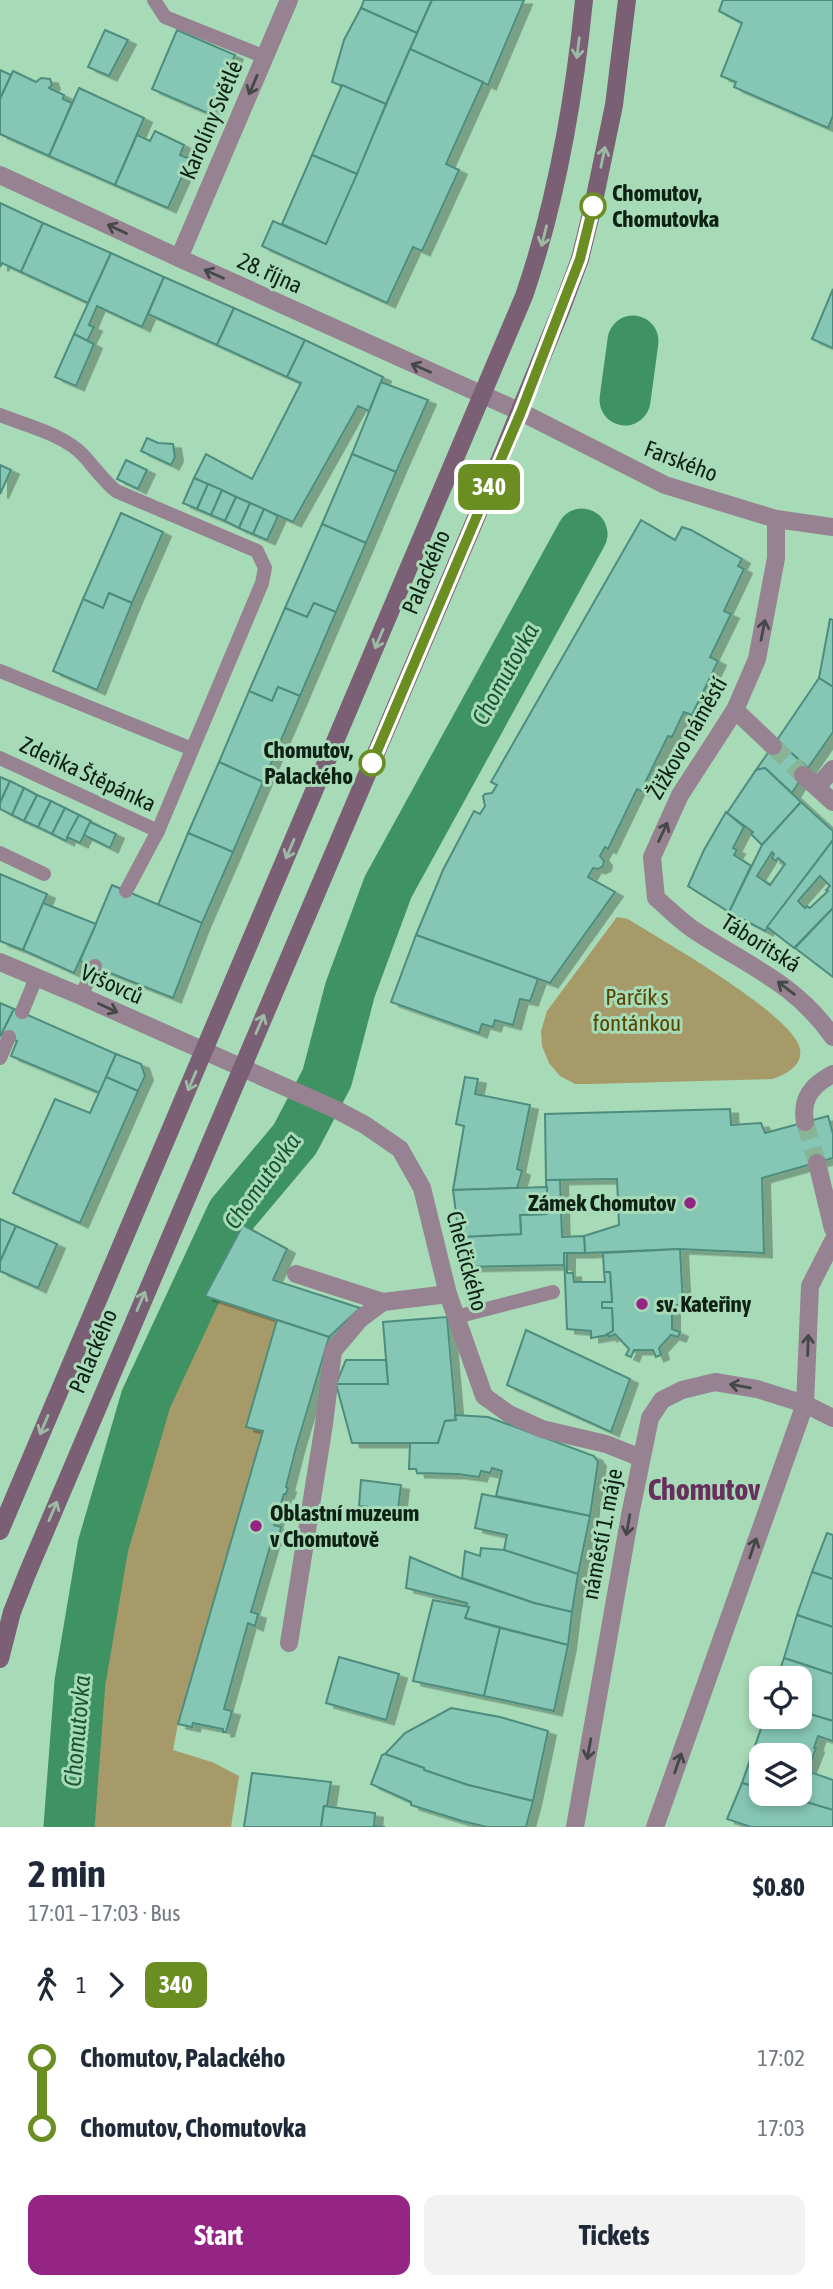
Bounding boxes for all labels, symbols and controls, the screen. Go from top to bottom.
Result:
one-way arrow [572,37,585,59]
street label: Karolíny Světlé [174,57,248,183]
one-way arrow [246,74,259,96]
one-way arrow [597,146,611,169]
place label: Chomutov, Chomutovka [612,180,720,232]
marker: Chomutov, Chomutovka [580,193,606,219]
one-way arrow [107,222,128,236]
one-way arrow [537,224,550,246]
street label: 28. října [234,247,306,299]
one-way arrow [204,267,225,280]
one-way arrow [411,361,432,374]
street label: Farského [641,435,721,487]
line badge: 340 [449,464,529,510]
text: 340 [472,473,506,500]
street label: Palackého [397,526,455,618]
water label: Chomutovka [466,619,544,729]
one-way arrow [756,619,770,642]
one-way arrow [371,628,384,649]
street label: Žižkovo náměstí [642,672,732,804]
street label: Zdeňka Štěpánka [16,731,160,817]
place label: Chomutov, Palackého [263,737,353,789]
marker: Chomutov, Palackého [359,750,385,776]
one-way arrow [657,822,670,843]
one-way arrow [283,837,296,859]
street label: Táboritská [717,909,805,977]
street label: Vršovců [77,959,147,1009]
one-way arrow [778,980,796,995]
park label: Parčík s fontánkou [593,984,681,1036]
one-way arrow [97,1002,118,1015]
one-way arrow [254,1014,267,1036]
one-way arrow [184,1069,197,1091]
water label: Chomutovka [218,1128,306,1234]
place label: Zámek Chomutov [528,1190,677,1216]
marker: Zámek Chomutov [682,1195,698,1211]
street label: Chelčického [441,1208,493,1314]
one-way arrow [136,1291,149,1312]
place label: sv. Kateřiny [656,1291,752,1317]
marker: sv. Kateřiny [634,1296,650,1312]
street label: Palackého [64,1305,122,1397]
one-way arrow [801,1334,814,1357]
one-way arrow [729,1379,752,1392]
one-way arrow [37,1414,50,1435]
street label: náměstí 1. máje [577,1466,627,1602]
district label: Chomutov [648,1472,761,1506]
one-way arrow [47,1500,60,1522]
place label: Oblastní muzeum v Chomutově [270,1500,419,1552]
one-way arrow [621,1513,634,1536]
marker: Oblastní muzeum v Chomutově [248,1518,264,1534]
one-way arrow [747,1537,760,1559]
map controls [749,1666,812,1806]
button: locate [749,1666,812,1729]
water label: Chomutovka [59,1674,95,1788]
one-way arrow [581,1737,595,1760]
button: layers [749,1743,812,1806]
one-way arrow [673,1752,685,1774]
text: 2 min [28,1852,106,1895]
text: $0.80 [753,1872,805,1902]
text: 17:01 – 17:03 · Bus [28,1900,180,1926]
icon: walk [28,1966,66,2004]
icon: forward [97,1966,135,2004]
text: 340 [159,1971,193,1998]
text: 1 [76,1972,87,1998]
text: Chomutov, Palackého [80,2043,286,2073]
text: 17:02 [757,2045,805,2071]
text: Chomutov, Chomutovka [80,2113,306,2143]
text: 17:03 [757,2115,805,2141]
button: Start [28,2195,410,2275]
button: Tickets [424,2195,805,2275]

